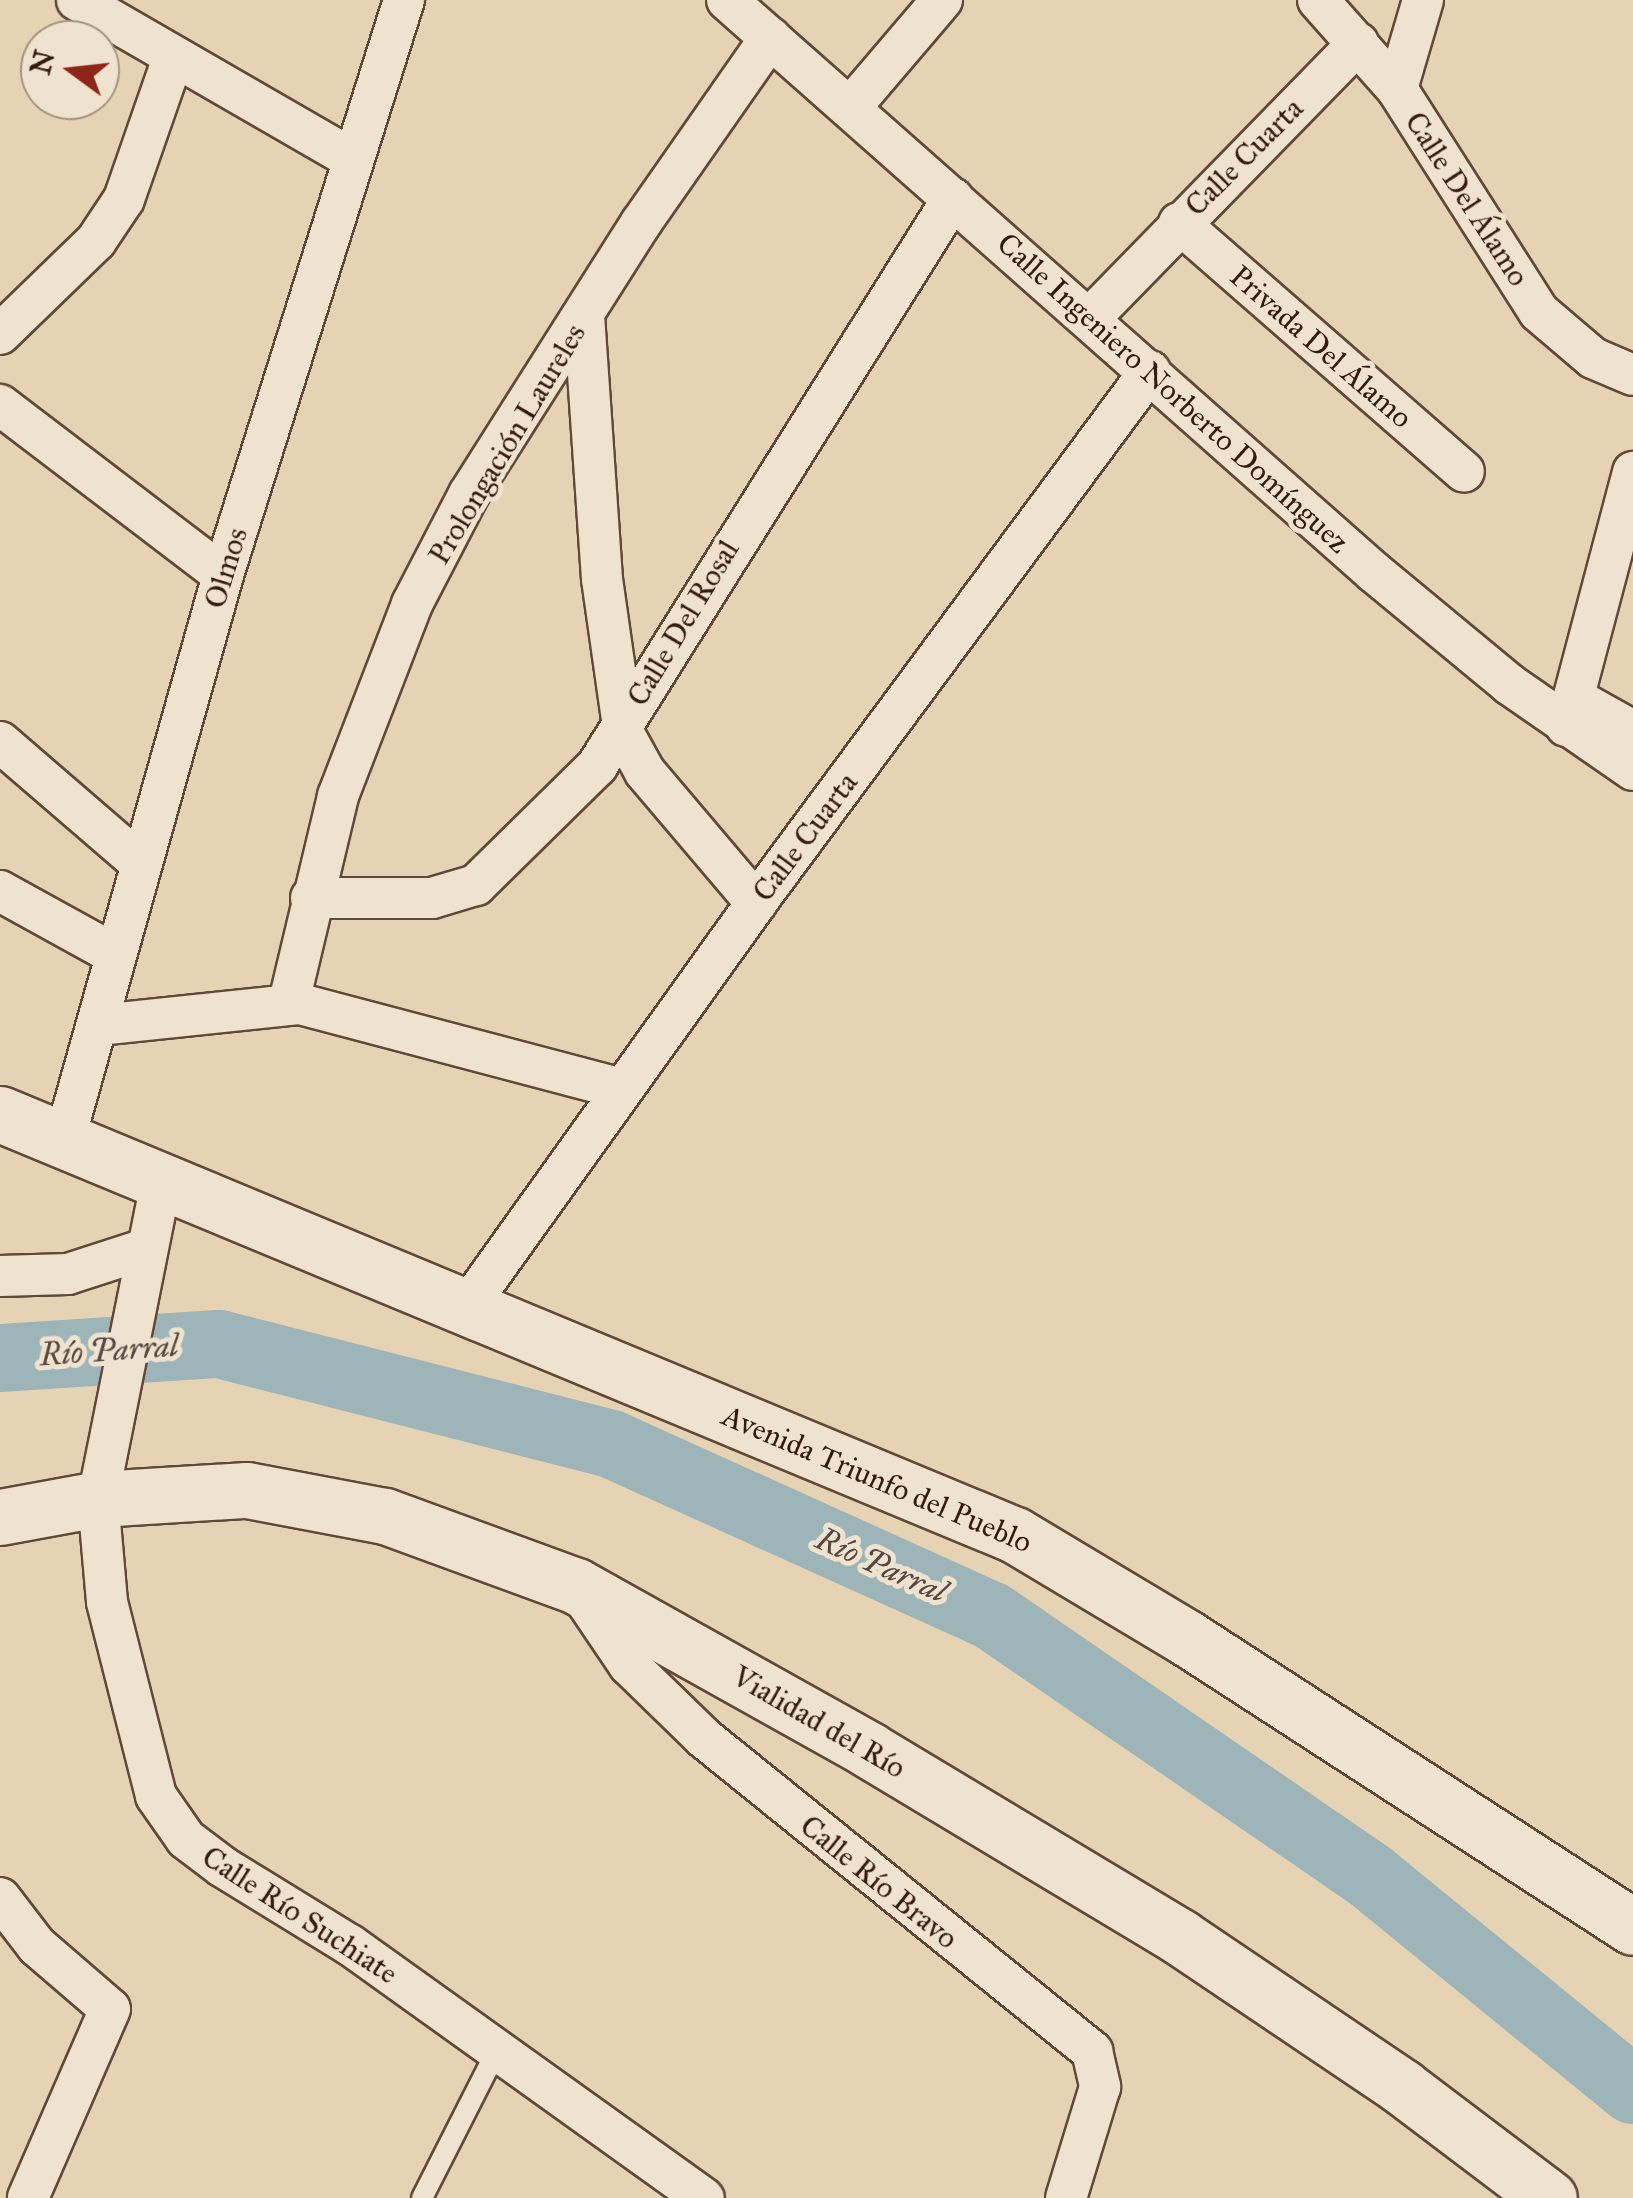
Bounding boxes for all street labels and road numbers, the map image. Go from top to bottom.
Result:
street label: Calle Cuarta [1178,91,1310,223]
street label: Calle Del Álamo [1397,105,1537,293]
street label: Calle Ingeniero Norberto Domínguez [990,225,1356,561]
street label: Privada Del Álamo [1223,258,1419,436]
street label: Prolongación Laureles [421,317,593,571]
street label: Olmos [197,523,255,613]
street label: Calle Del Rosal [619,534,747,712]
street label: Calle Cuarta [745,766,865,908]
street label: Avenida Triunfo del Pueblo [717,1397,1037,1561]
street label: Vialidad del Río [726,1658,912,1786]
street label: Calle Río Bravo [793,1808,965,1956]
street label: Calle Río Suchiate [196,1838,404,1992]

